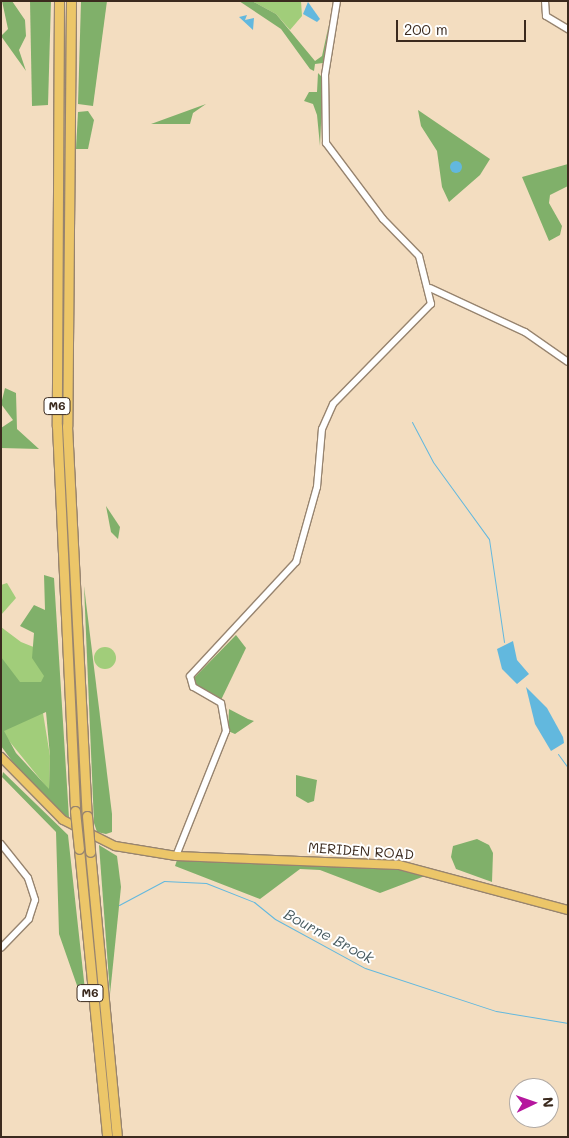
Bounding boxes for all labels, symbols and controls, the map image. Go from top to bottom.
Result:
scale bar [399,10,529,42]
text: 200 m [404,19,448,39]
road number: M6 [43,396,71,416]
street label: MERIDEN ROAD [307,839,415,863]
water label: Bourne Brook [281,905,377,967]
road number: M6 [76,984,104,1002]
north arrow [509,1078,559,1128]
text: N [539,1096,558,1108]

